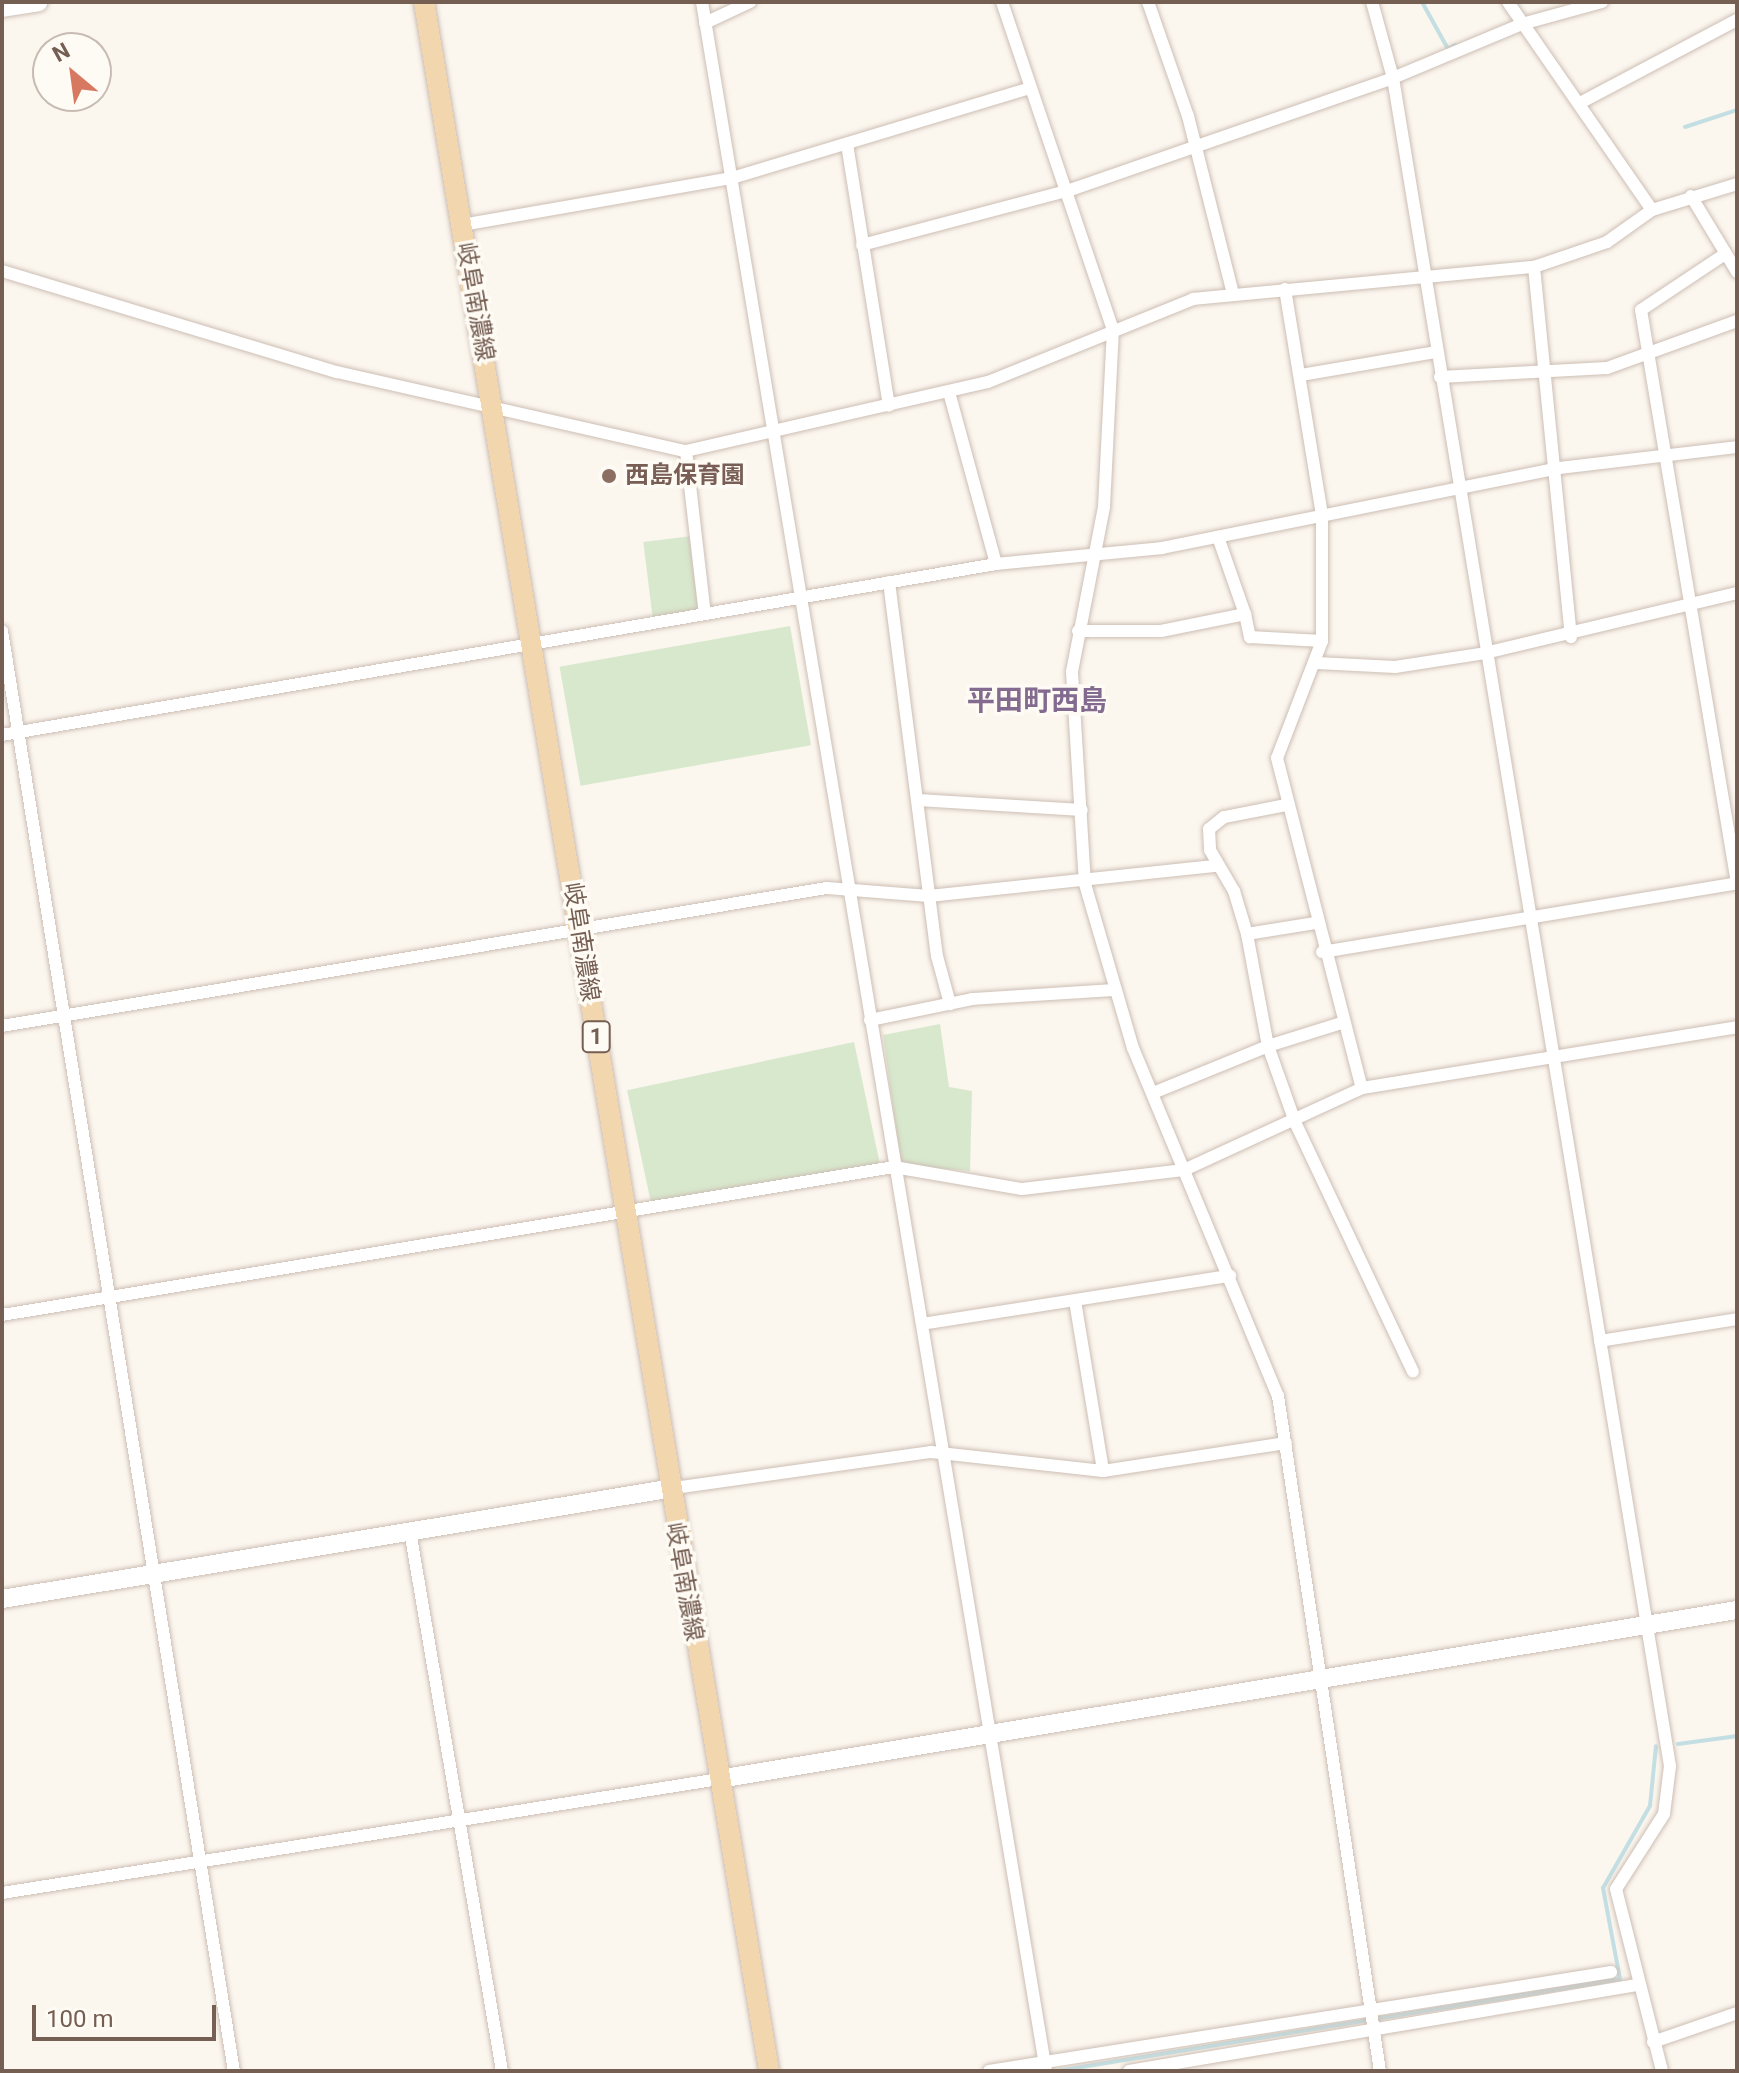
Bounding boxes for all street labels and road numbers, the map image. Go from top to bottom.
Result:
street label: 岐阜南濃線 [450,240,500,364]
street label: 岐阜南濃線 [557,880,605,1004]
road number: 1 [580,1019,612,1055]
street label: 岐阜南濃線 [659,1520,709,1644]

